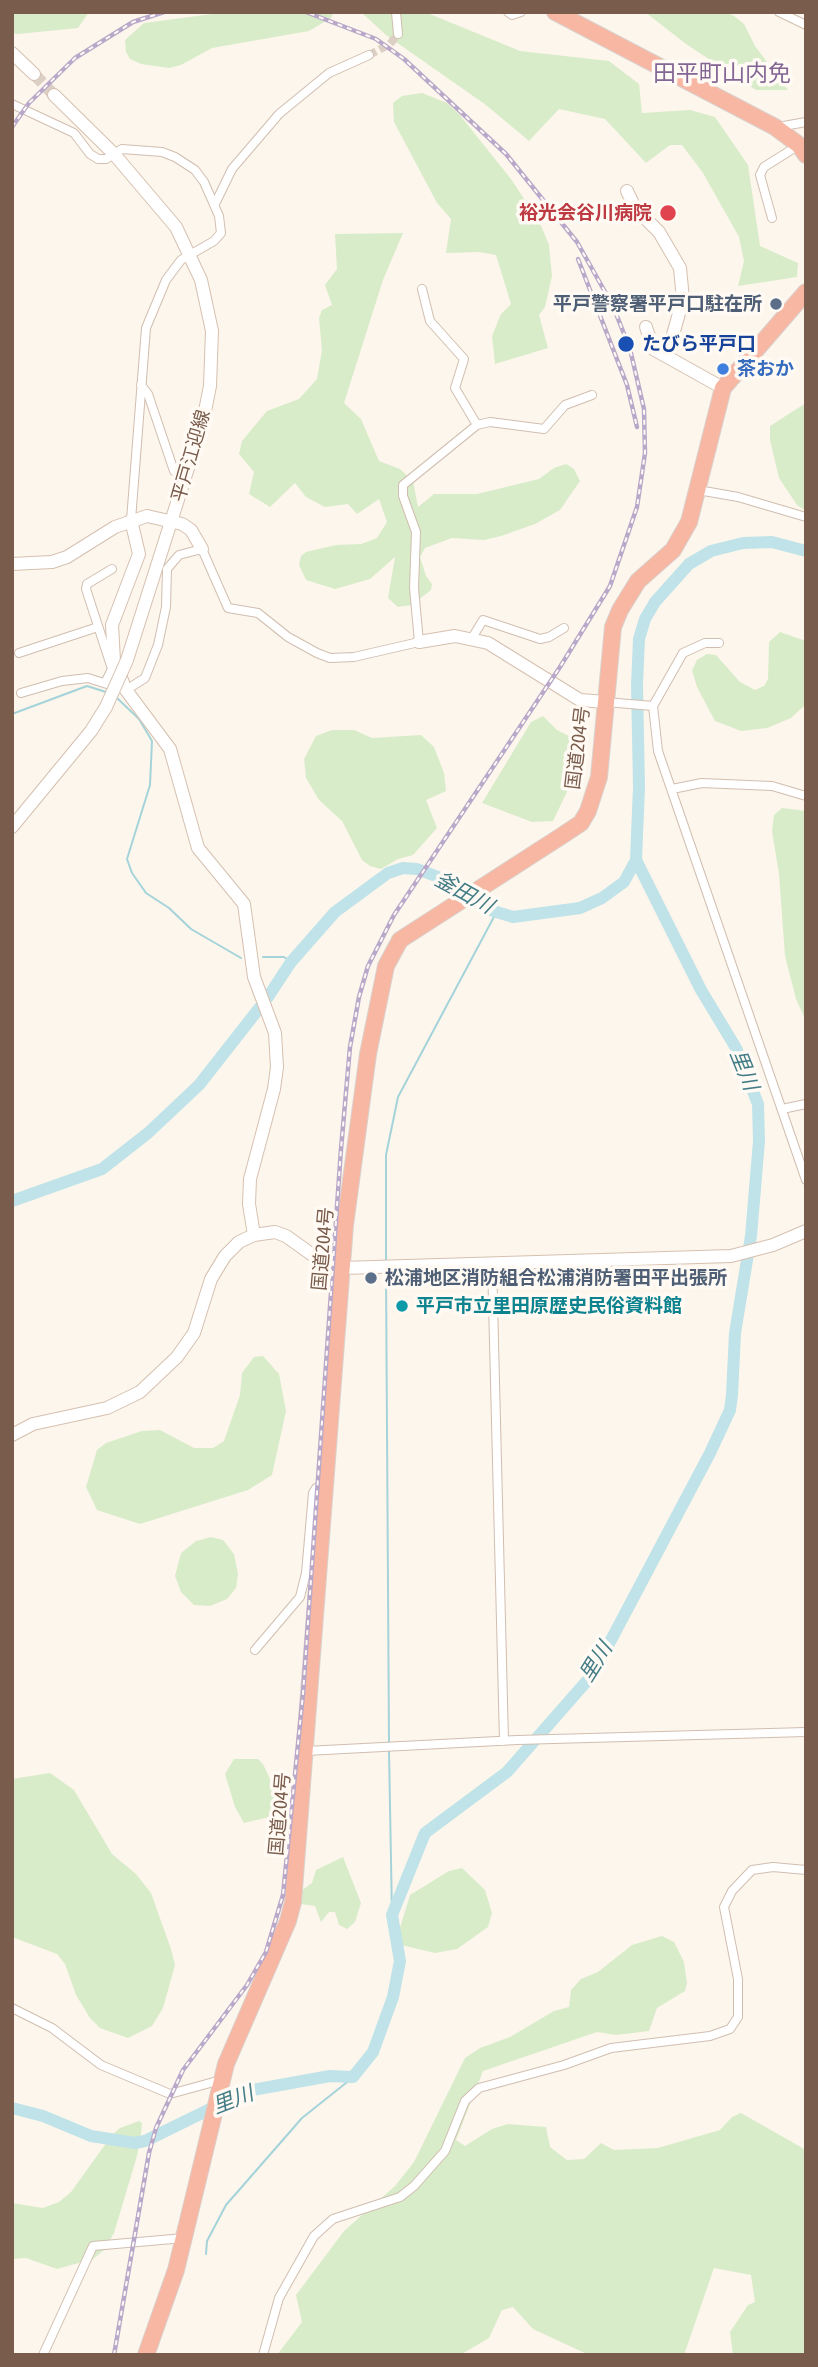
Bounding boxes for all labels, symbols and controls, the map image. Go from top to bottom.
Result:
district label: 田平町山内免 [653,60,791,88]
place label: 裕光会谷川病院 [519,202,652,224]
marker: 裕光会谷川病院 [658,203,678,223]
place label: 平戸警察署平戸口駐在所 [553,293,762,315]
marker: 平戸警察署平戸口駐在所 [768,296,784,312]
place label: たびら平戸口 [642,333,756,355]
marker: たびら平戸口 [616,334,636,354]
place label: 茶おか [737,358,794,380]
marker: 茶おか [715,361,731,377]
street label: 平戸江迎線 [167,407,215,505]
street label: 国道204号 [562,705,594,791]
water label: 釜田川 [430,867,498,919]
water label: 里川 [724,1046,764,1094]
street label: 国道204号 [308,1206,338,1292]
place label: 松浦地区消防組合松浦消防署田平出張所 [385,1267,727,1289]
marker: 松浦地区消防組合松浦消防署田平出張所 [363,1270,379,1286]
place label: 平戸市立里田原歴史民俗資料館 [416,1295,682,1317]
marker: 平戸市立里田原歴史民俗資料館 [394,1298,410,1314]
water label: 里川 [574,1638,618,1686]
street label: 国道204号 [265,1771,295,1857]
water label: 里川 [209,2081,257,2119]

